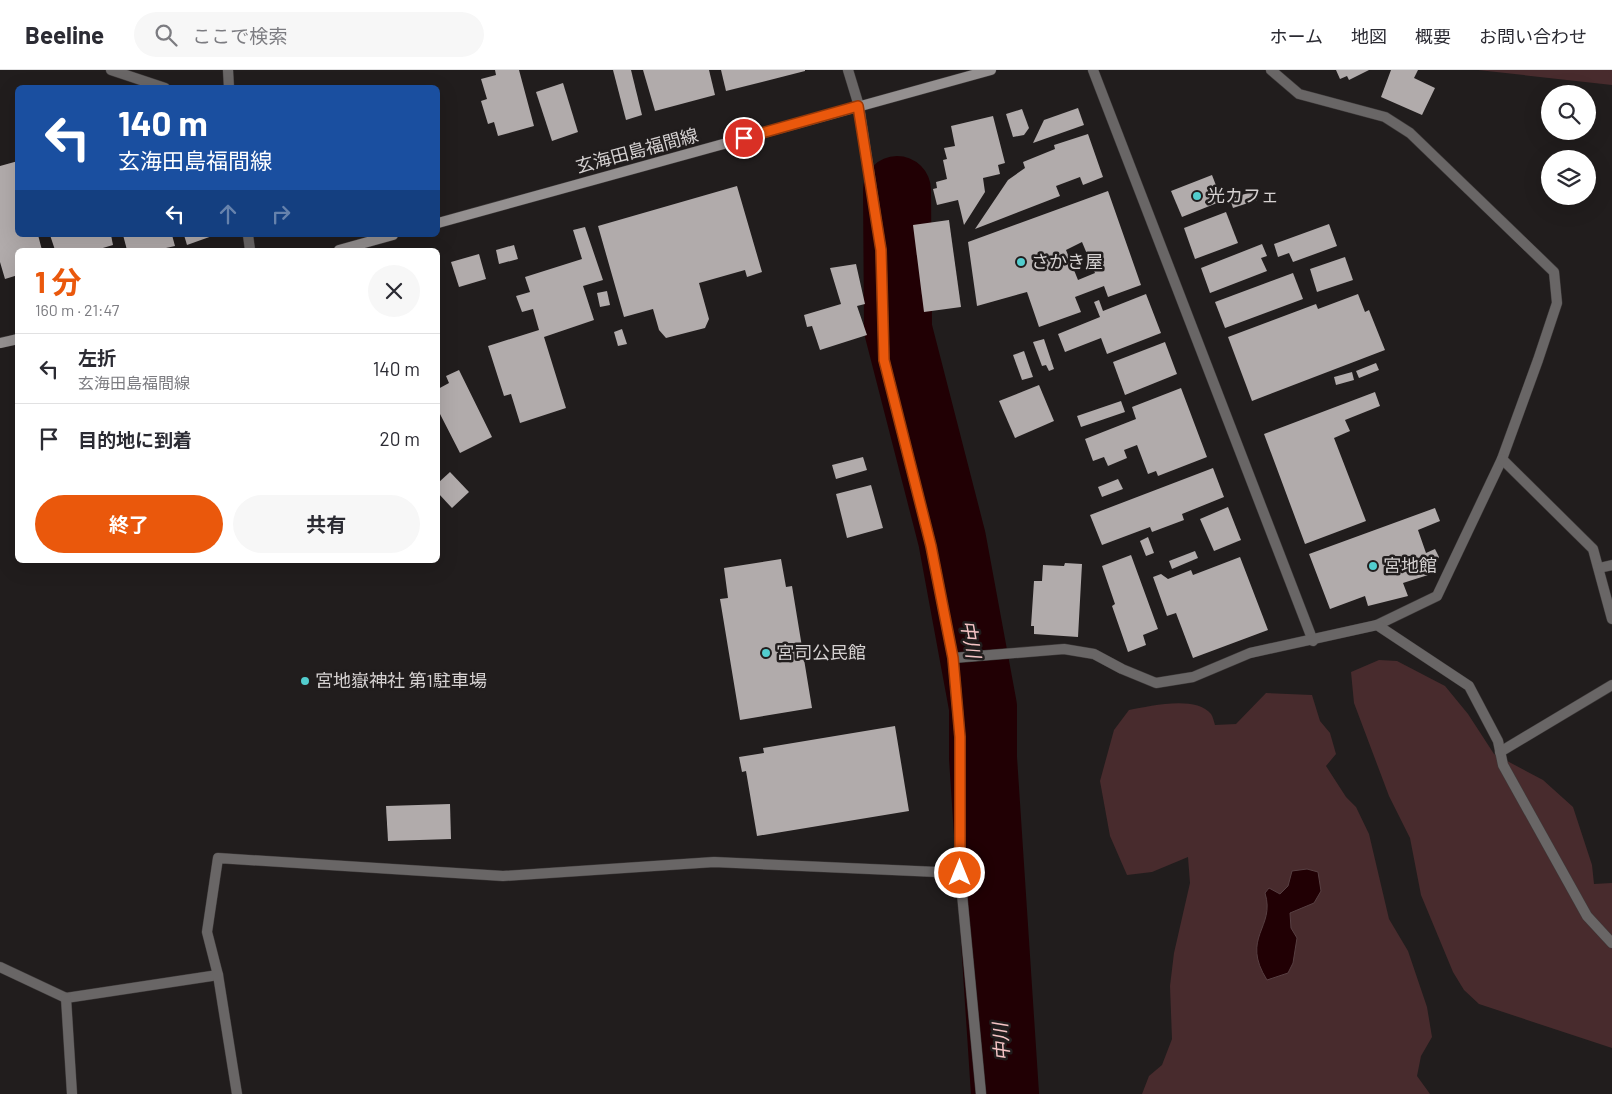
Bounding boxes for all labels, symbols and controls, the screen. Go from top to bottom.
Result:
search box [134,12,484,57]
text: Beeline [25,20,104,49]
icon: search [152,21,180,49]
text: ここで検索 [192,24,287,47]
text: ホーム [1270,25,1323,47]
text: 地図 [1351,25,1387,47]
text: 概要 [1415,25,1451,47]
text: お問い合わせ [1479,25,1587,47]
map controls [1541,85,1596,205]
button: search [1541,85,1596,140]
text: 140 m [118,101,208,143]
icon: left [35,105,100,170]
pin [723,117,765,159]
street label: 玄海田島福間線 [573,123,700,177]
icon: arrive [730,124,758,152]
text: 玄海田島福間線 [118,147,272,173]
button: layers [1541,150,1596,205]
place label: 光カフェ [1207,184,1279,206]
marker: 光カフェ [1191,190,1203,202]
icon: left [161,200,189,228]
icon: ahead [214,200,242,228]
icon: right [267,200,295,228]
place label: さかき屋 [1031,250,1103,272]
marker: さかき屋 [1015,256,1027,268]
text: 1 分 [35,263,82,299]
button: close [368,265,420,317]
text: 160 m · 21:47 [35,300,119,319]
text: 左折 [78,346,116,369]
icon: left [35,355,63,383]
text: 140 m [373,357,420,380]
text: 玄海田島福間線 [78,373,190,392]
icon: arrive [35,425,63,453]
text: 20 m [380,427,420,450]
text: 目的地に到着 [78,428,192,451]
button: 終了 [35,495,223,553]
button: 共有 [233,495,420,553]
place label: 宮地館 [1383,554,1437,576]
marker: 宮地館 [1367,560,1379,572]
water label: 中川 [957,618,986,662]
place label: 宮司公民館 [776,641,866,663]
marker: 宮司公民館 [760,647,772,659]
place label: 宮地嶽神社 第1駐車場 [315,669,487,691]
marker: 宮地嶽神社 第1駐車場 [299,675,311,687]
position arrow [933,846,985,898]
water label: 中川 [988,1020,1013,1062]

